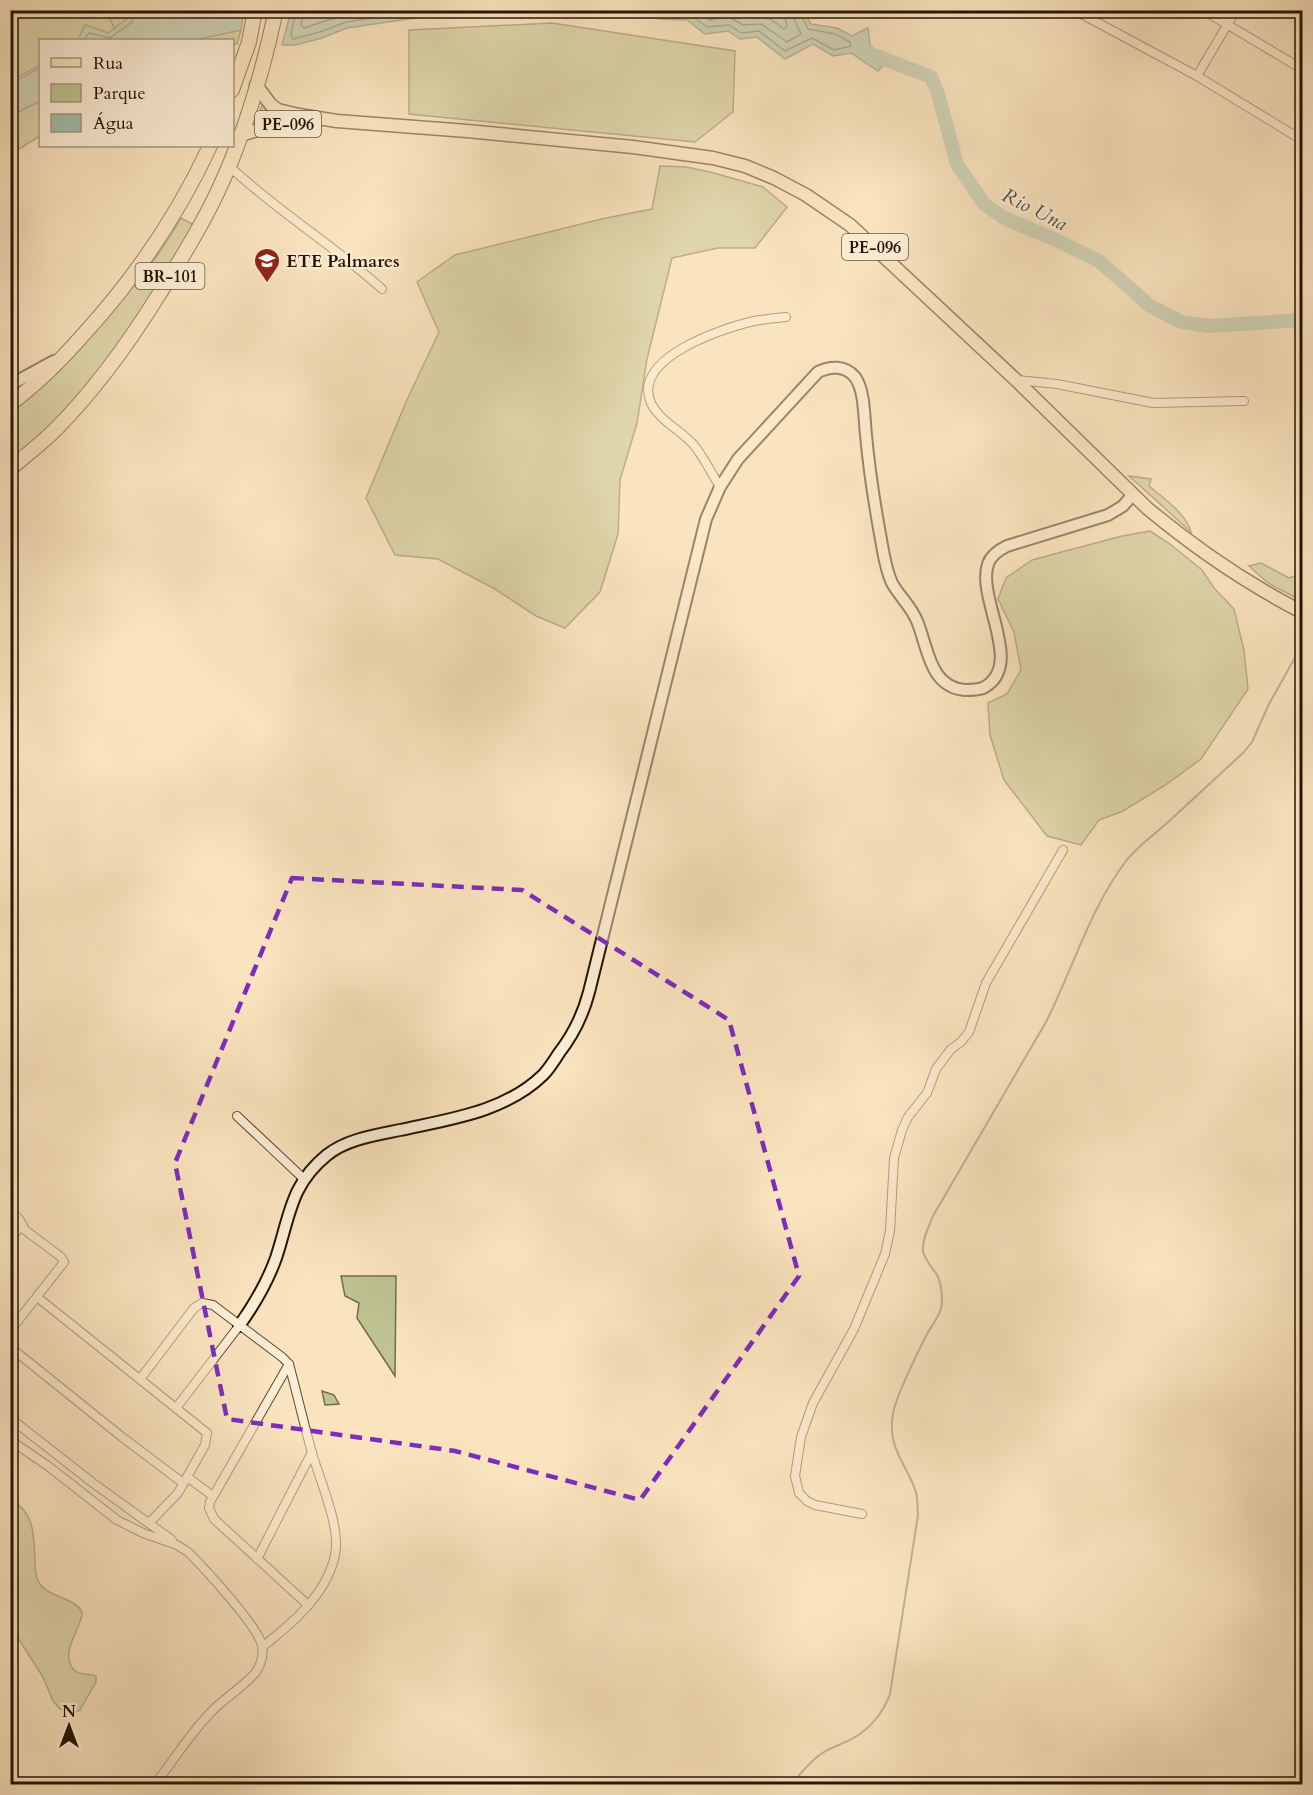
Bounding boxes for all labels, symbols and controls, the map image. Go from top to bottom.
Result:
legend [39,39,234,147]
text: Rua [93,51,123,76]
text: Parque [93,81,146,106]
text: Água [93,111,134,136]
road number: PE-096 [255,111,321,137]
water label: Rio Una [998,182,1072,237]
road number: PE-096 [842,234,908,260]
school or university icon: ETE Palmares [252,246,282,284]
place label: ETE Palmares [286,249,400,274]
road number: BR-101 [136,263,204,289]
north arrow [39,1696,99,1756]
text: N [62,1701,76,1723]

